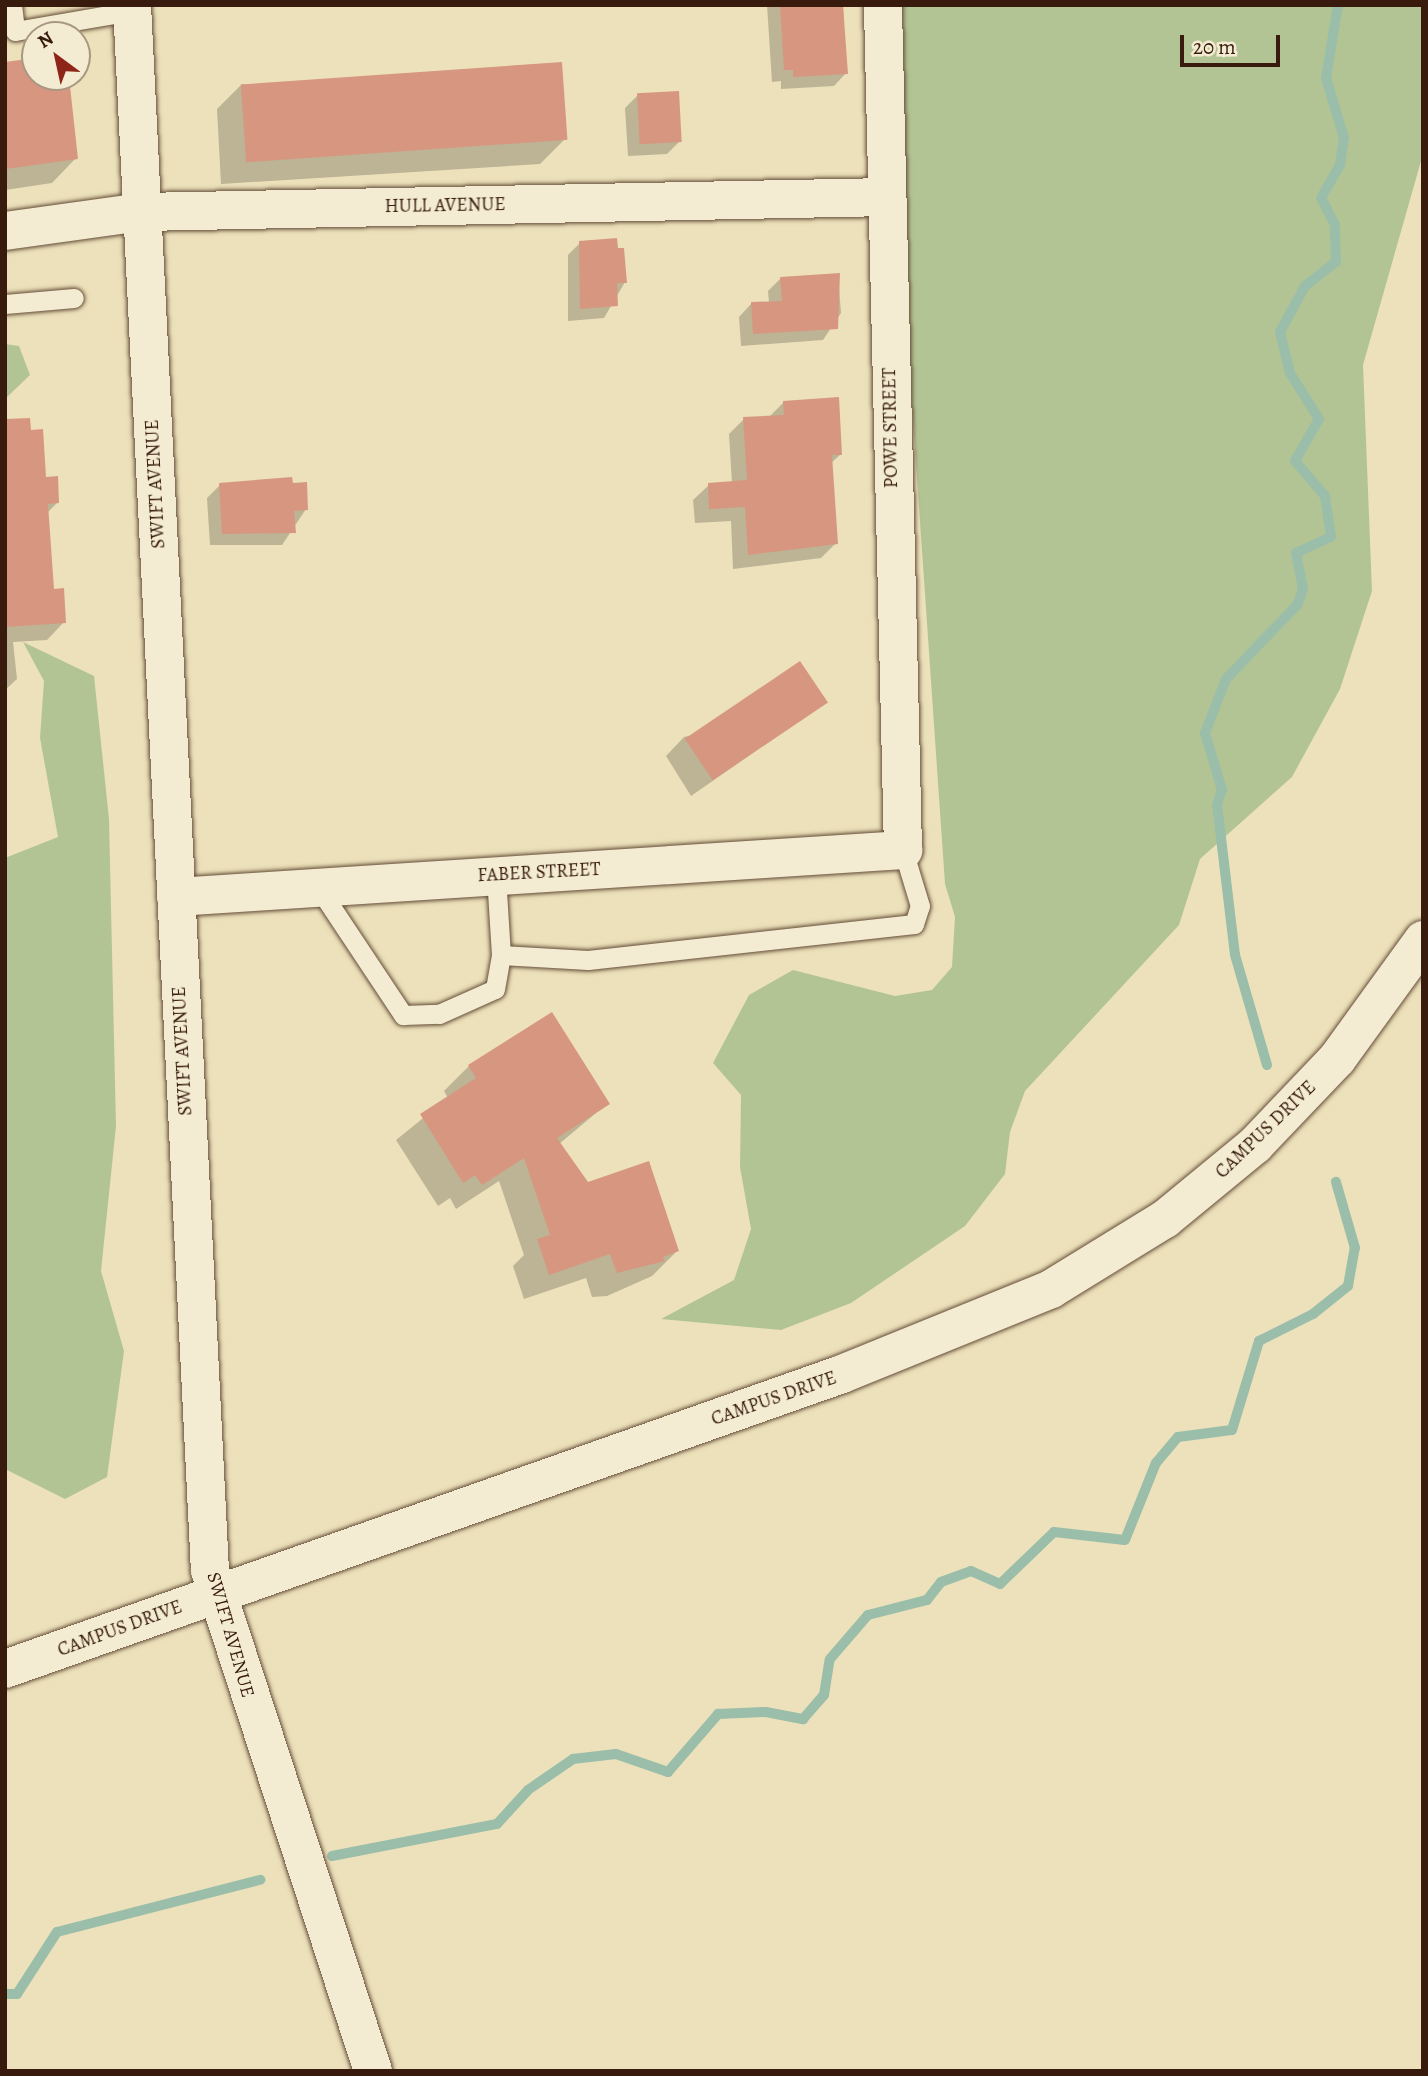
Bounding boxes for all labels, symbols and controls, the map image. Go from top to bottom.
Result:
north arrow [21,21,91,91]
scale bar [1183,21,1283,65]
text: N [33,25,59,55]
text: 20 m [1193,33,1236,61]
street label: HULL AVENUE [384,194,506,218]
street label: POWE STREET [879,367,903,489]
street label: SWIFT AVENUE [141,419,171,549]
street label: FABER STREET [477,858,601,888]
street label: SWIFT AVENUE [168,986,198,1116]
street label: CAMPUS DRIVE [1211,1076,1321,1184]
street label: CAMPUS DRIVE [708,1367,840,1431]
street label: SWIFT AVENUE [201,1570,259,1700]
street label: CAMPUS DRIVE [55,1596,185,1662]

